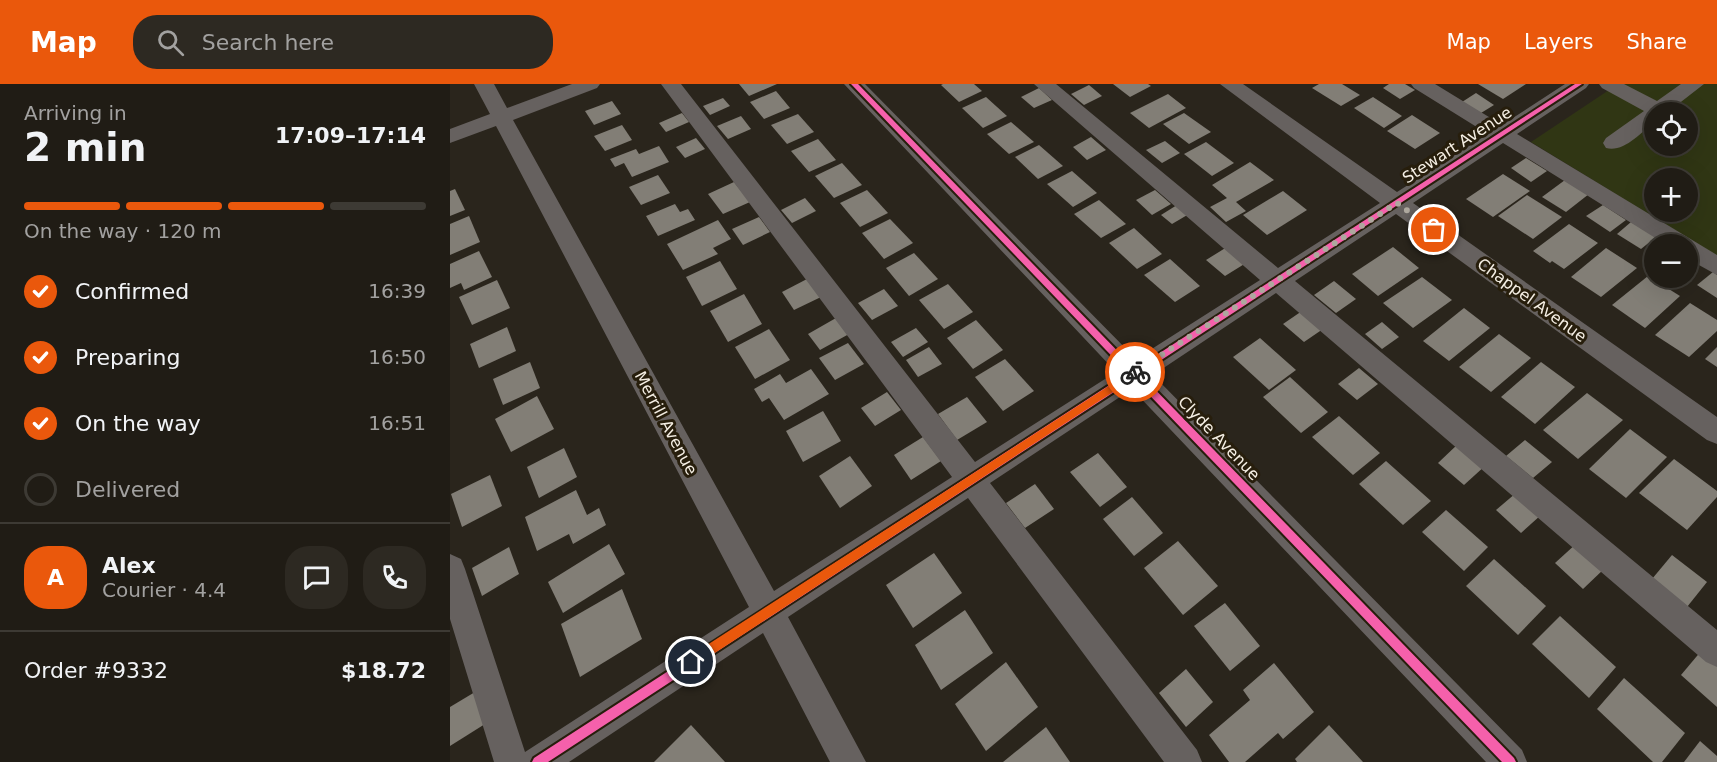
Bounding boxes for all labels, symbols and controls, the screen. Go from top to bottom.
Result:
search box [133,15,553,69]
text: Map [30,26,97,59]
icon: search [154,26,187,59]
text: Search here [202,30,334,55]
text: Map [1447,30,1491,54]
text: Layers [1524,30,1593,54]
text: Share [1626,30,1687,54]
text: Arriving in [24,101,127,125]
map controls [1644,102,1698,288]
button: locate [1644,102,1698,156]
street label: Stewart Avenue [1399,103,1515,187]
text: 17:09–17:14 [275,123,426,148]
text: 2 min [24,125,146,170]
button: + [1644,168,1698,222]
pin [1408,204,1459,255]
icon: bag [1417,213,1450,246]
text: On the way · 120 m [24,219,222,243]
button: − [1644,234,1698,288]
street label: Chappel Avenue [1474,254,1590,346]
icon: check [24,275,57,308]
text: Confirmed [75,279,189,304]
text: 16:39 [368,279,426,303]
icon: check [24,341,57,374]
courier [1105,342,1165,402]
text: Preparing [75,345,181,370]
text: 16:50 [368,345,426,369]
icon: bike [1119,356,1152,389]
street label: Merrill Avenue [631,368,701,478]
street label: Clyde Avenue [1174,392,1264,484]
icon: check [24,407,57,440]
text: On the way [75,411,201,436]
text: 16:51 [368,411,426,435]
text: Delivered [75,477,180,502]
button: chat [285,546,348,609]
button: phone [363,546,426,609]
text: Alex [102,553,156,578]
text: A [47,565,64,590]
text: Courier · 4.4 [102,578,226,602]
pin [665,636,716,687]
icon: home [674,645,707,678]
text: Order #9332 [24,658,168,683]
text: $18.72 [341,658,426,683]

